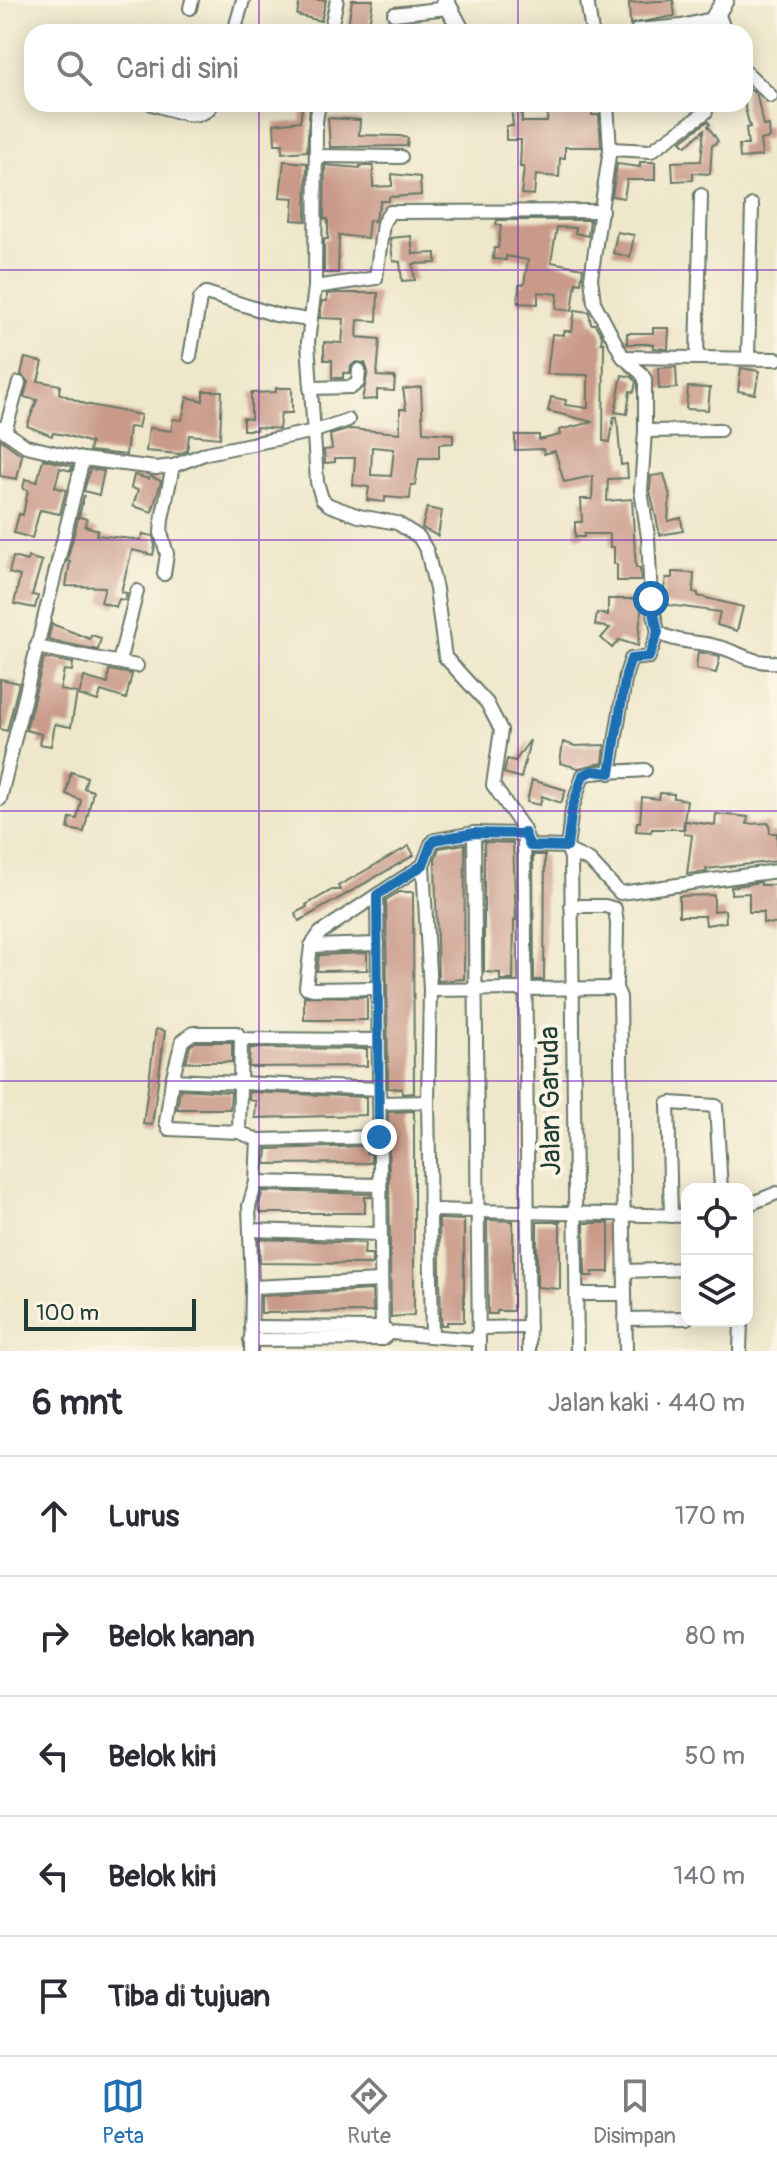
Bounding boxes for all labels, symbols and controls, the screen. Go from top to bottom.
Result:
search box [24,24,753,112]
icon: search [52,46,96,90]
text: Cari di sini [116,50,238,87]
route start [633,581,669,617]
street label: Jalan Garuda [532,1026,569,1176]
route end [361,1119,397,1155]
map controls [681,1183,753,1327]
button: locate [681,1183,753,1255]
button: layers [681,1255,753,1327]
scale bar [24,1295,196,1331]
text: 100 m [36,1299,99,1327]
text: 6 mnt [32,1382,122,1425]
text: Jalan kaki · 440 m [548,1387,745,1419]
icon: ahead [32,1494,76,1538]
text: Lurus [108,1498,179,1535]
text: 170 m [675,1500,745,1532]
icon: right [32,1614,76,1658]
text: Belok kanan [108,1618,255,1655]
text: 80 m [685,1620,745,1652]
icon: left [32,1734,76,1778]
text: Belok kiri [108,1738,216,1775]
text: 50 m [684,1740,745,1772]
icon: left [32,1854,76,1898]
text: Belok kiri [108,1858,216,1895]
text: 140 m [673,1860,745,1892]
icon: arrive [32,1974,76,2018]
text: Tiba di tujuan [108,1978,270,2015]
tab: Peta [101,2074,145,2150]
tab: Rute [347,2074,391,2150]
tab: Disimpan [593,2074,676,2150]

